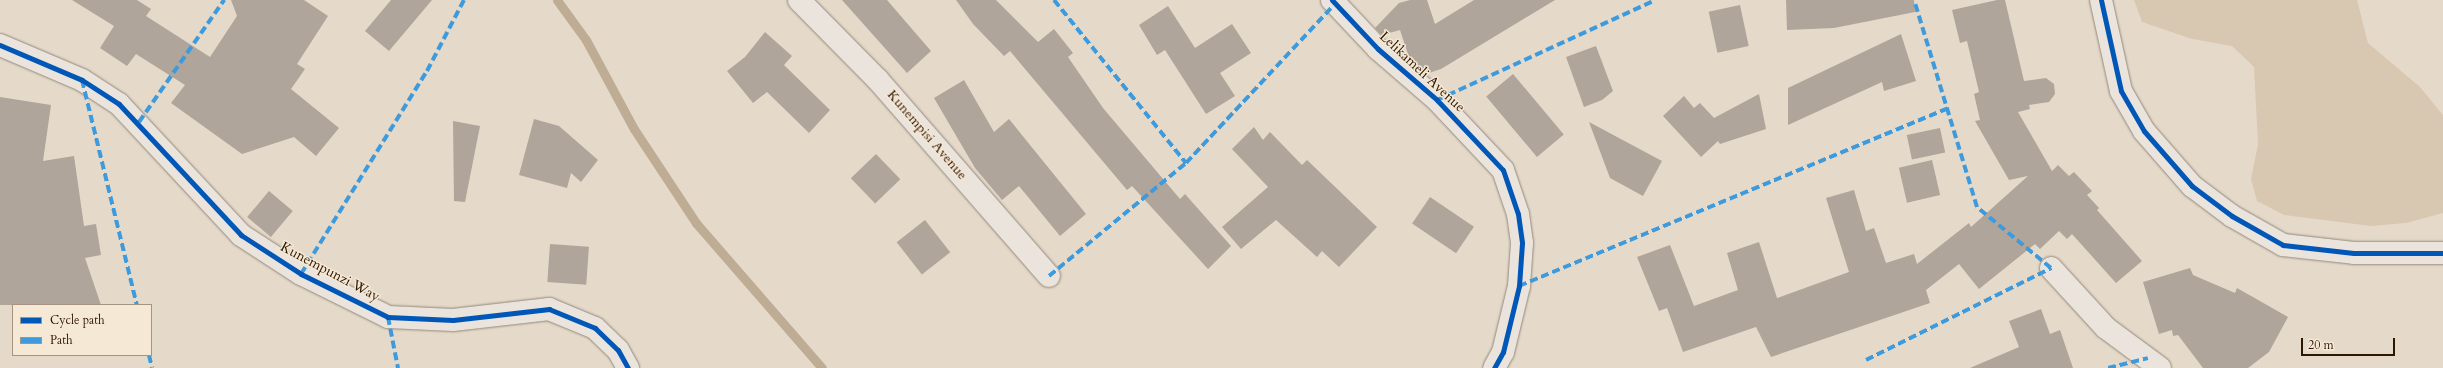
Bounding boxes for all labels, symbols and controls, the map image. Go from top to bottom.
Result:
street label: Lelikameli Avenue [1376,28,1468,116]
street label: Kunempisi Avenue [883,87,971,183]
street label: Kunempunzi Way [277,239,383,305]
legend [12,304,152,356]
text: Cycle path [50,312,105,328]
scale bar [2303,330,2397,356]
text: Path [50,332,73,348]
text: 20 m [2308,337,2334,353]

